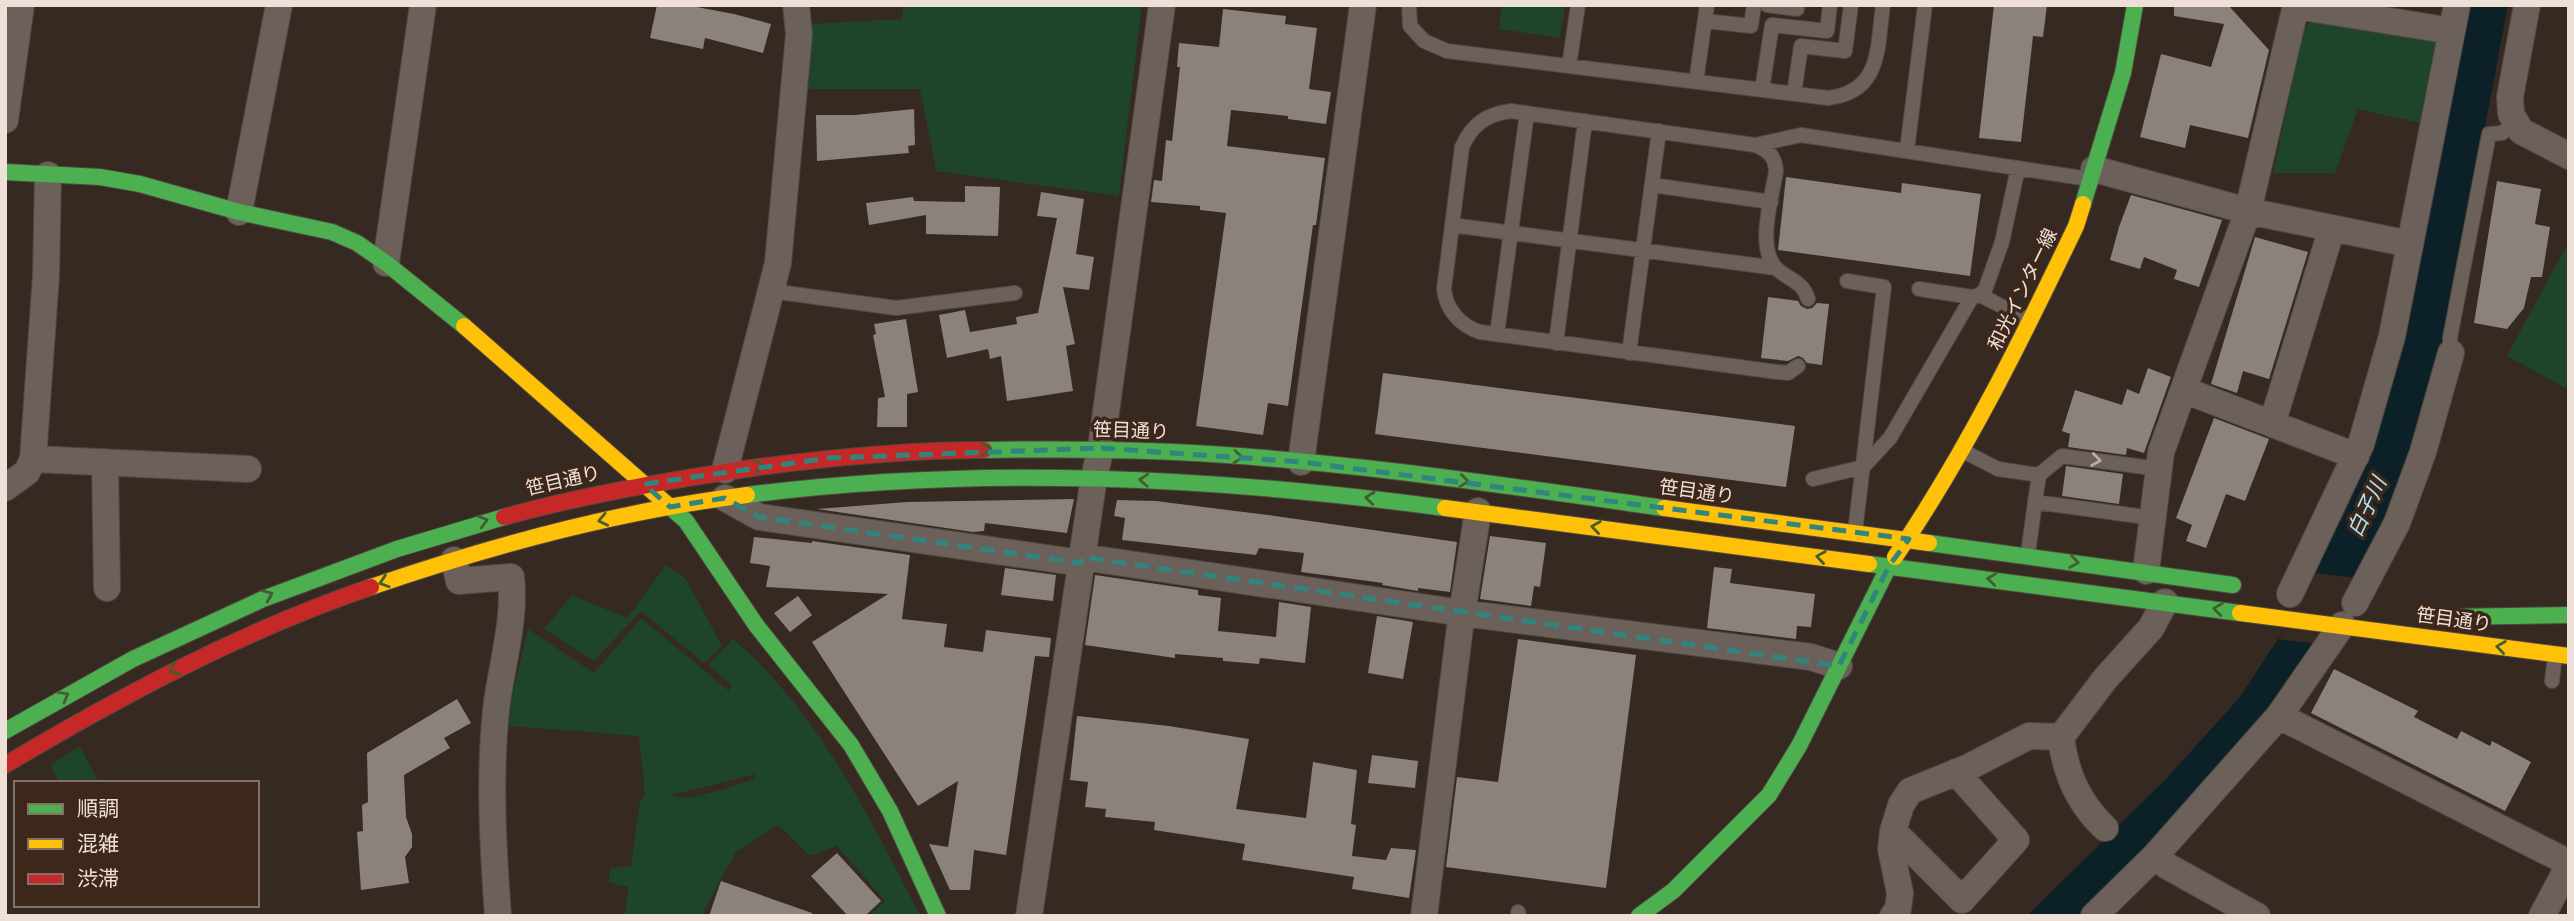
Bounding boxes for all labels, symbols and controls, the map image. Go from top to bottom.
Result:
street label: 和光インター線 [1983,224,2061,354]
street label: 笹目通り [1093,418,1169,442]
one-way arrow [981,441,992,457]
one-way arrow [1233,449,1244,464]
one-way arrow [2090,453,2102,468]
one-way arrow [754,458,765,473]
street label: 笹目通り [523,461,603,499]
water label: 白子川 [2342,471,2391,540]
one-way arrow [1138,472,1149,487]
one-way arrow [1458,473,1470,488]
street label: 笹目通り [1658,475,1736,507]
one-way arrow [1364,491,1375,506]
one-way arrow [597,511,609,526]
one-way arrow [477,515,489,530]
one-way arrow [1590,520,1602,535]
one-way arrow [1816,550,1827,565]
one-way arrow [2068,554,2080,569]
one-way arrow [1987,572,1998,587]
one-way arrow [378,574,391,588]
one-way arrow [261,590,273,604]
one-way arrow [2212,602,2224,617]
street label: 笹目通り [2415,603,2493,635]
one-way arrow [2495,639,2507,654]
one-way arrow [169,661,181,675]
one-way arrow [57,691,69,704]
legend [14,781,259,907]
text: 順調 [77,796,119,820]
text: 混雑 [77,831,119,855]
text: 渋滞 [77,866,119,890]

